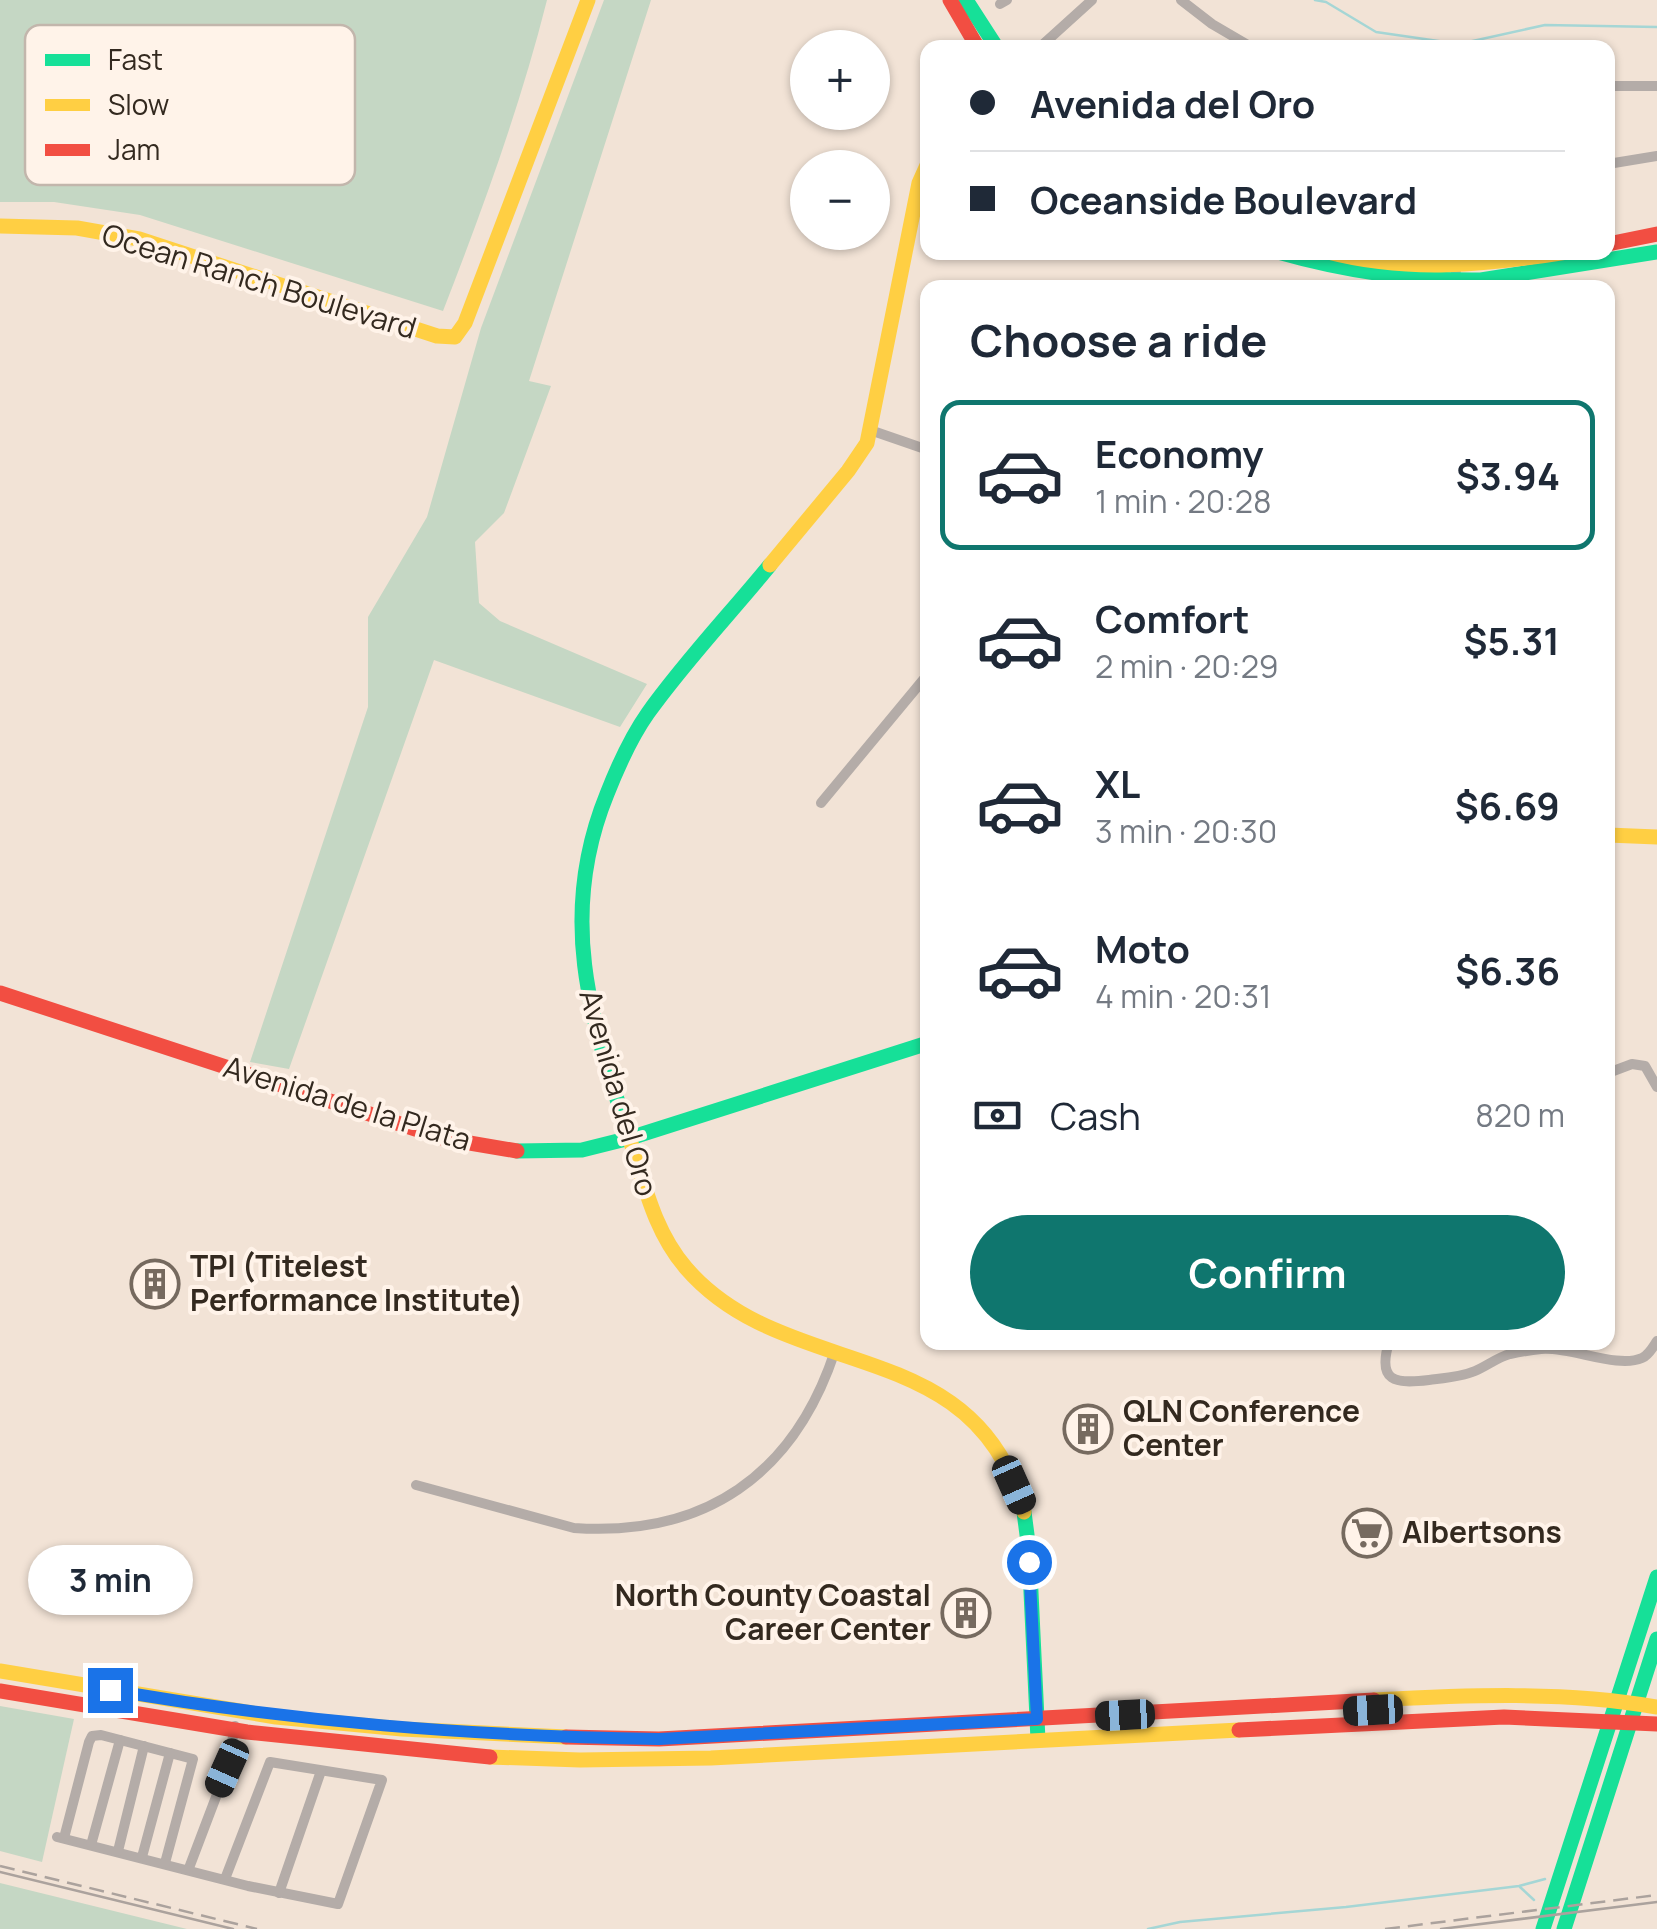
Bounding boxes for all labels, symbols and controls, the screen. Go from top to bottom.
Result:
legend [25,25,355,185]
map controls [790,30,890,250]
button: + [790,30,890,130]
text: Fast [108,40,163,78]
text: Avenida del Oro [1030,77,1315,129]
text: Slow [108,85,169,123]
text: Jam [108,130,160,168]
button: − [790,150,890,250]
text: Oceanside Boulevard [1030,173,1417,225]
street label: Ocean Ranch Boulevard [97,213,422,348]
text: Choose a ride [970,309,1267,371]
text: Economy [1095,427,1264,479]
icon: car [975,430,1065,520]
text: $3.94 [1456,449,1560,501]
text: 1 min · 20:28 [1095,479,1272,523]
text: Comfort [1095,592,1249,644]
icon: car [975,595,1065,685]
text: $5.31 [1464,614,1560,666]
text: 2 min · 20:29 [1095,644,1279,688]
text: XL [1095,757,1140,809]
icon: car [975,760,1065,850]
text: $6.69 [1455,779,1560,831]
text: 3 min · 20:30 [1095,809,1277,853]
text: Moto [1095,922,1190,974]
icon: car [975,925,1065,1015]
text: $6.36 [1455,944,1560,996]
text: 4 min · 20:31 [1095,974,1271,1018]
street label: Avenida del Oro [570,985,669,1201]
street label: Avenida de la Plata [219,1046,476,1160]
icon: cash [970,1088,1025,1143]
text: Cash [1050,1089,1141,1141]
text: 820 m [1475,1093,1565,1137]
button: Confirm [970,1215,1565,1330]
place label: TPI (Titelest Performance Institute) [190,1245,523,1320]
building icon: TPI (Titelest Performance Institute) [129,1258,181,1310]
place label: QLN Conference Center [1123,1390,1360,1465]
building icon: QLN Conference Center [1062,1403,1114,1455]
car [988,1451,1040,1519]
supermarket icon: Albertsons [1341,1507,1393,1559]
place label: Albertsons [1402,1511,1562,1552]
route start [1007,1540,1052,1585]
callout: 3 min [28,1545,192,1615]
text: 3 min [69,1558,152,1602]
place label: North County Coastal Career Center [615,1574,931,1649]
building icon: North County Coastal Career Center [940,1587,992,1639]
route end [88,1668,133,1713]
car [1342,1693,1404,1727]
car [1094,1698,1156,1732]
car [201,1734,253,1802]

